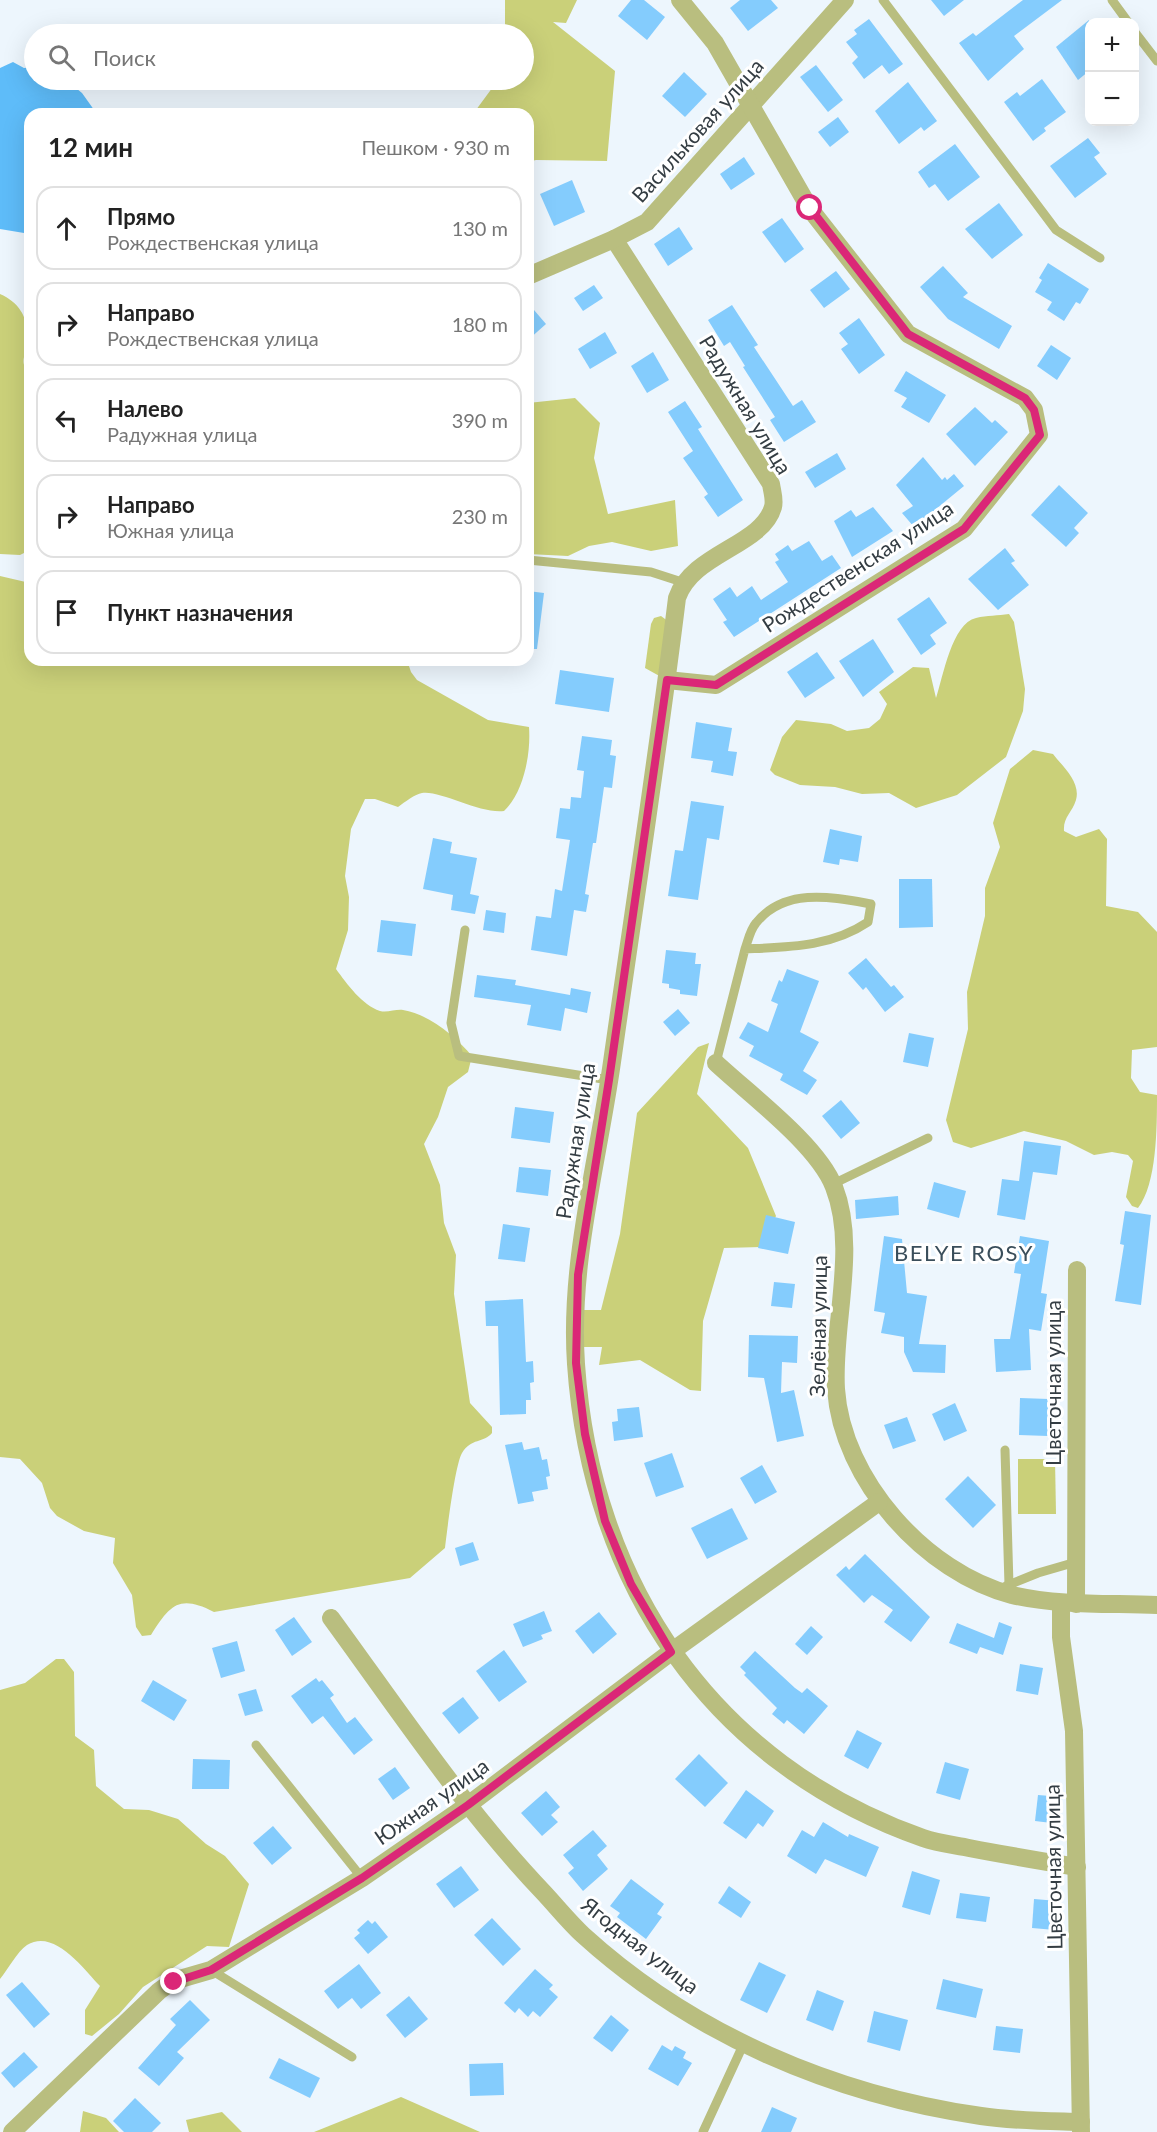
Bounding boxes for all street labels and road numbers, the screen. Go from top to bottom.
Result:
street label: Васильковая улица [626,53,768,207]
street label: Радужная улица [695,330,798,478]
street label: Рождественская улица [757,495,957,637]
street label: Радужная улица [550,1061,599,1221]
street label: Зелёная улица [804,1255,831,1397]
street label: Цветочная улица [1040,1300,1065,1466]
street label: Южная улица [369,1752,493,1849]
street label: Цветочная улица [1039,1784,1066,1950]
street label: Ягодная улица [577,1891,704,1998]

